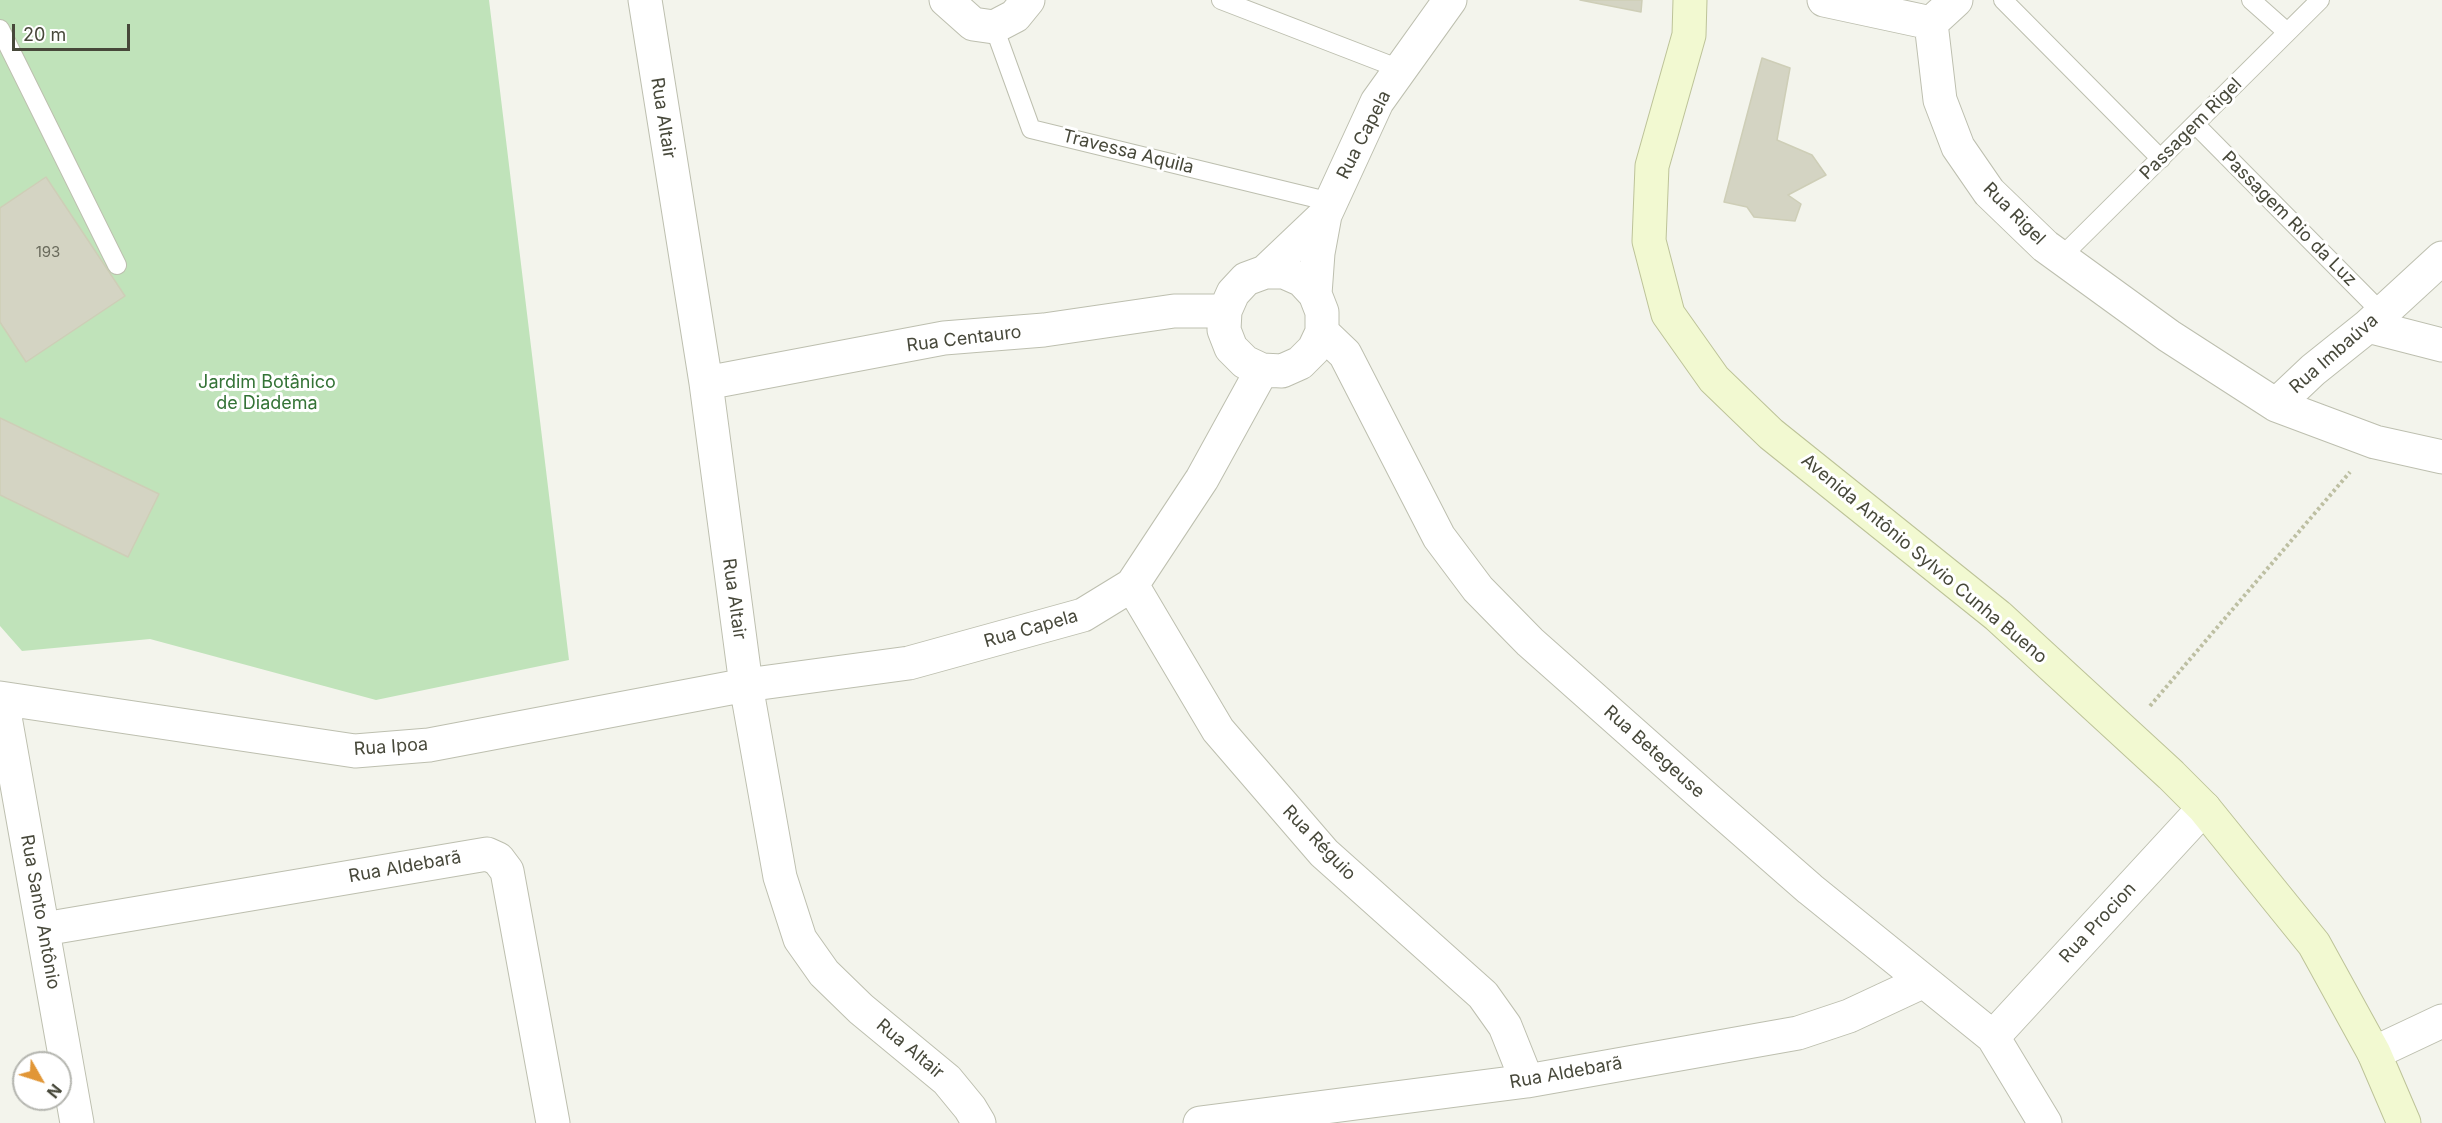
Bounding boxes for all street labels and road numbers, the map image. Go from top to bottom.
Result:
street label: Passagem Rigel [2136,74,2246,184]
street label: Rua Altair [646,76,680,160]
street label: Rua Capela [1332,87,1396,183]
street label: Travessa Aquila [1060,125,1196,179]
street label: Passagem Rio da Luz [2217,147,2361,291]
street label: Rua Rigel [1978,178,2050,250]
street label: Rua Imbaúva [2285,310,2383,398]
street label: Rua Centauro [905,321,1023,357]
street label: Avenida Antônio Sylvio Cunha Bueno [1797,450,2051,668]
street label: Rua Altair [718,557,750,641]
street label: Rua Capela [982,605,1080,653]
street label: Rua Betegeuse [1599,701,1709,803]
street label: Rua Ipoa [353,734,429,760]
street label: Rua Réguio [1278,801,1360,885]
street label: Rua Santo Antônio [16,833,64,991]
street label: Rua Aldebarã [347,846,463,888]
street label: Rua Procion [2055,878,2141,968]
street label: Rua Altair [872,1014,948,1084]
street label: Rua Aldebarã [1508,1052,1624,1094]

